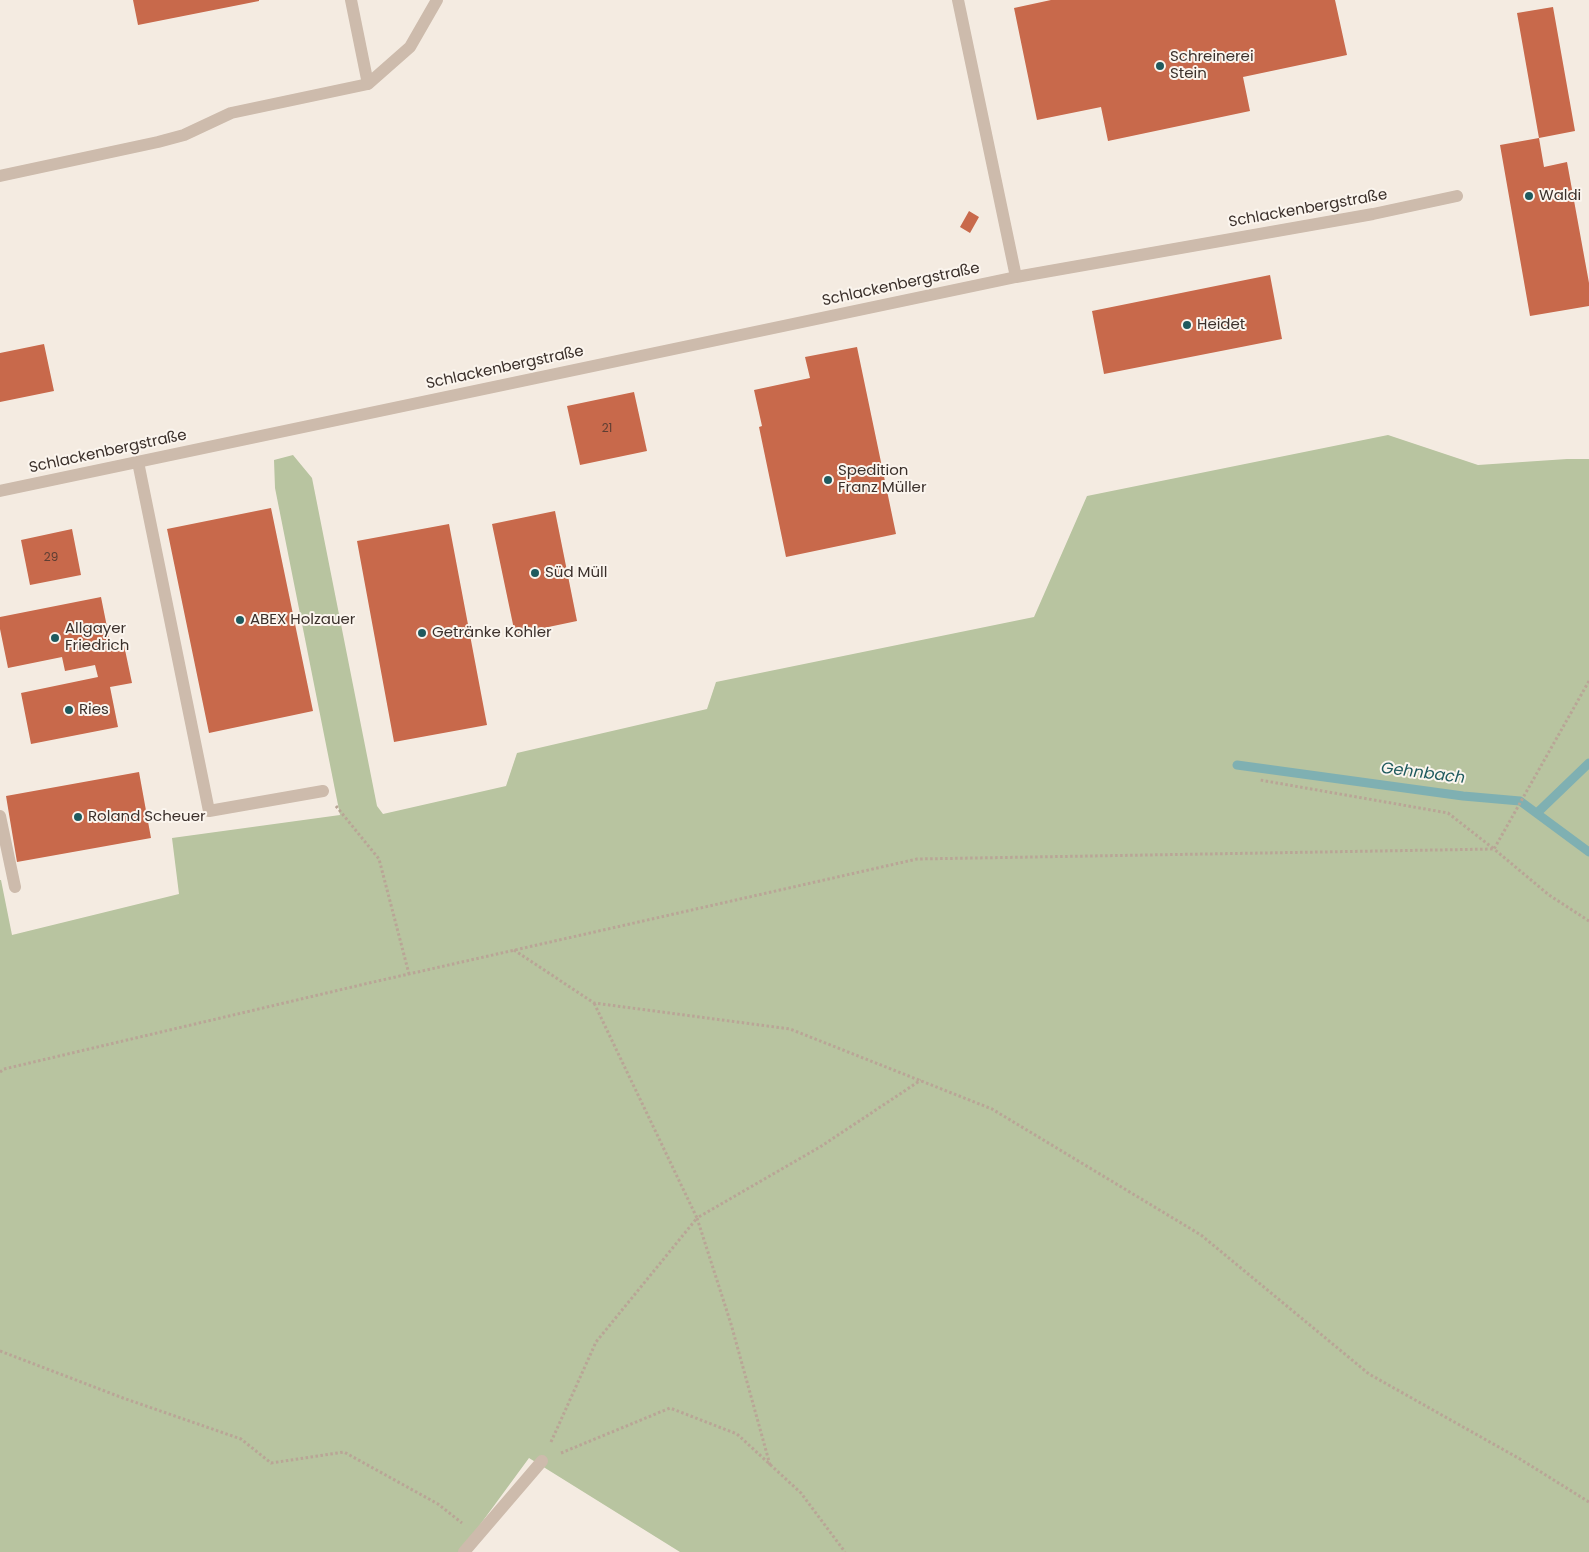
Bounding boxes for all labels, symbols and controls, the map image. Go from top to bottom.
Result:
place label: Schreinerei Stein [1170,48,1254,83]
marker: Schreinerei Stein [1154,60,1166,72]
street label: Schlackenbergstraße [1227,186,1389,232]
place label: Waldi [1539,187,1581,205]
marker: Waldi [1523,190,1535,202]
street label: Schlackenbergstraße [820,259,982,311]
place label: Heidet [1197,316,1245,334]
marker: Heidet [1181,319,1193,331]
street label: Schlackenbergstraße [424,342,586,394]
house number: 21 [602,422,612,436]
street label: Schlackenbergstraße [27,426,189,478]
place label: Spedition Franz Müller [838,462,927,497]
marker: Spedition Franz Müller [822,474,834,486]
house number: 29 [44,551,58,565]
place label: Süd Müll [545,564,607,582]
marker: Süd Müll [529,567,541,579]
place label: ABEX Holzauer [250,611,355,629]
marker: ABEX Holzauer [234,614,246,626]
place label: Allgayer Friedrich [65,620,129,655]
place label: Getränke Kohler [432,624,552,642]
marker: Getränke Kohler [416,627,428,639]
marker: Allgayer Friedrich [49,632,61,644]
place label: Ries [79,701,109,719]
marker: Ries [63,704,75,716]
water label: Gehnbach [1380,759,1466,789]
place label: Roland Scheuer [88,808,206,826]
marker: Roland Scheuer [72,811,84,823]

